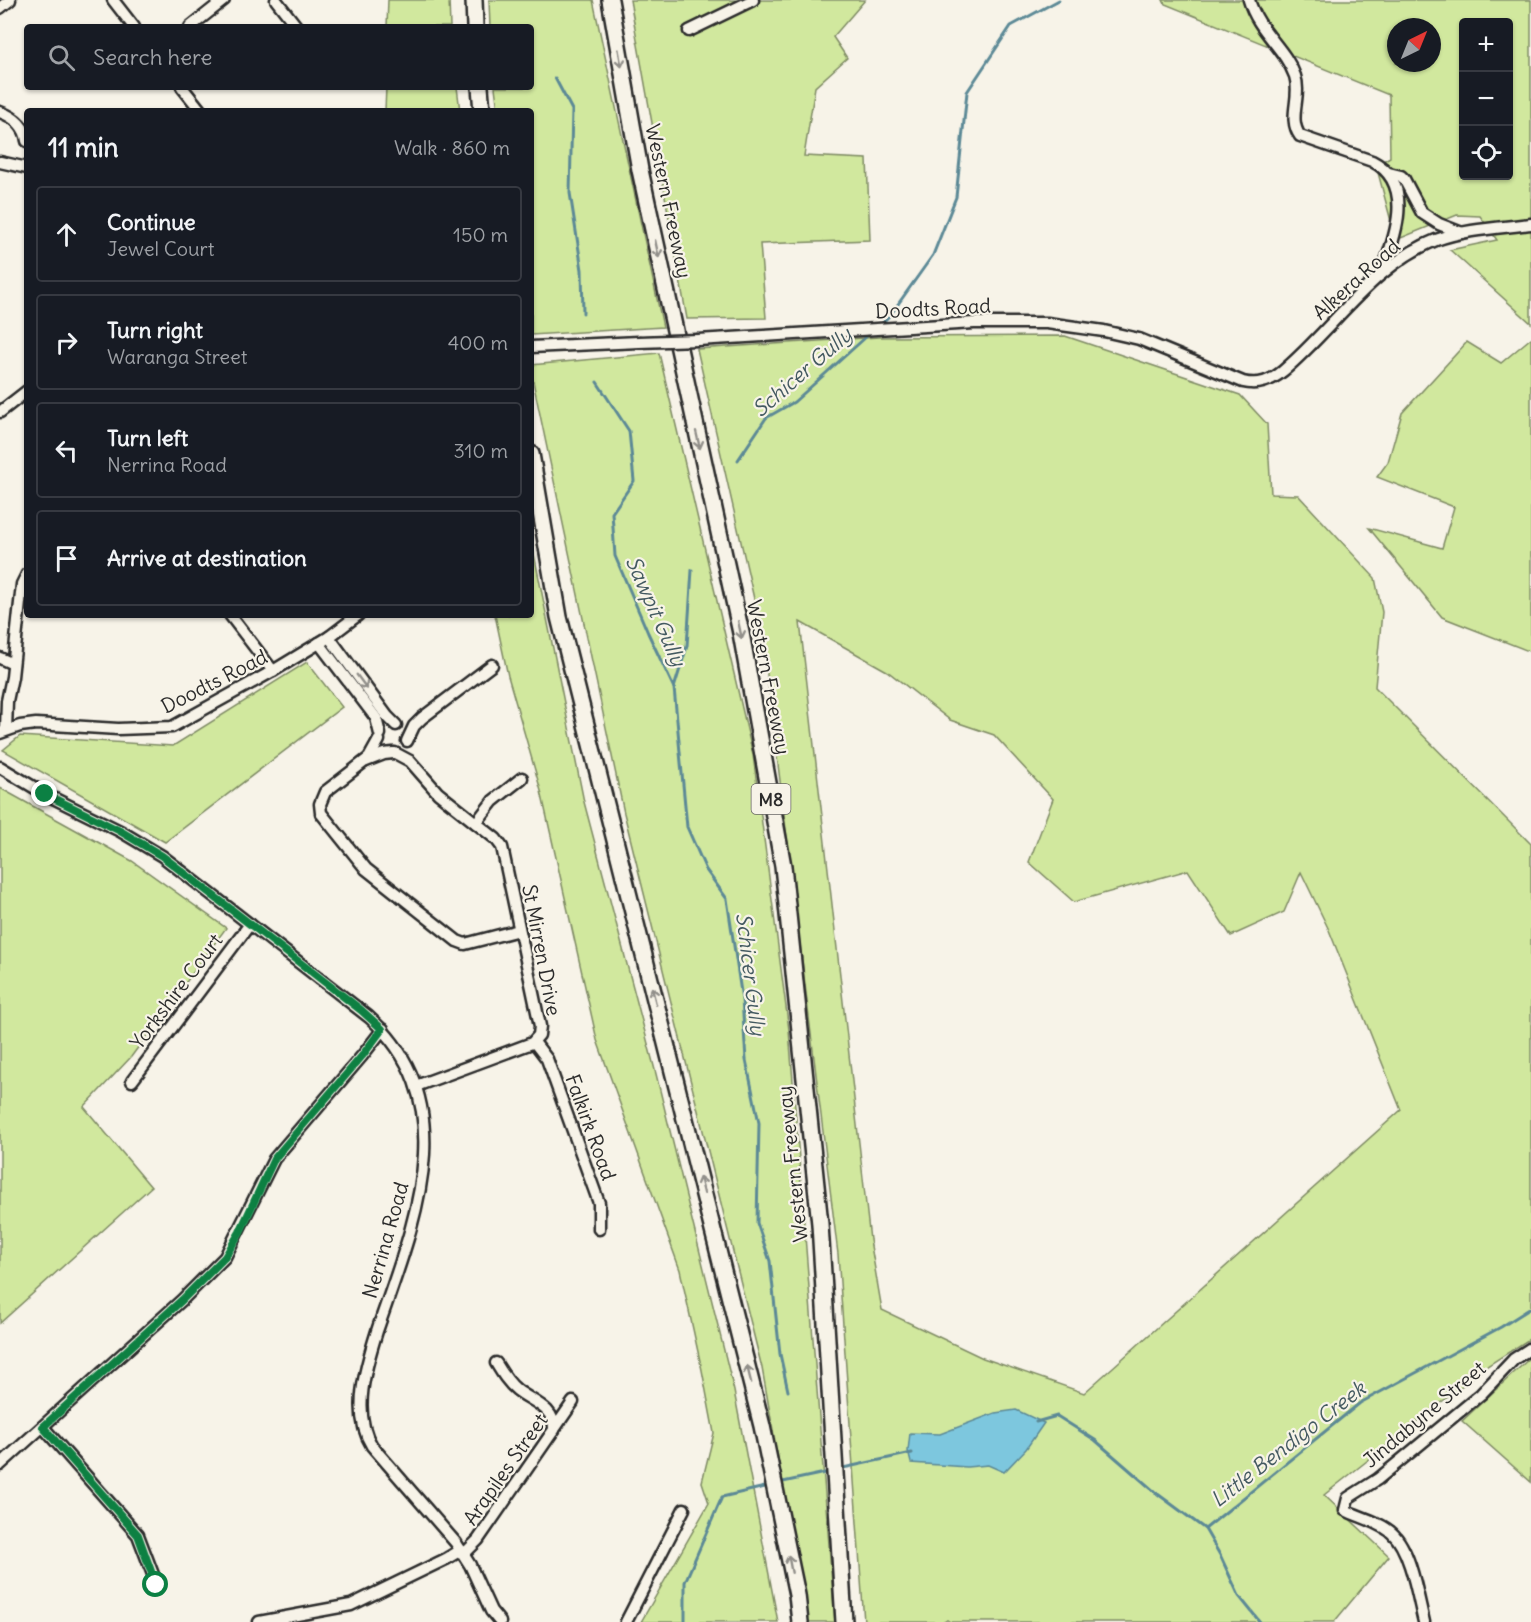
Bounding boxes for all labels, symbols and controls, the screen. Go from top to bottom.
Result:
north arrow [1387,18,1441,72]
map controls [1459,18,1513,180]
button: + [1459,18,1513,72]
search box [24,24,534,90]
icon: search [45,41,78,74]
text: Search here [93,43,212,71]
one-way arrow [615,47,626,67]
button: − [1459,72,1513,126]
street label: Western Freeway [640,122,698,280]
button: locate [1459,126,1513,180]
text: 11 min [48,131,119,164]
text: Walk · 860 m [394,135,510,160]
text: Continue [107,208,196,236]
icon: ahead [50,218,83,251]
text: 150 m [453,222,508,247]
street label: Alkera Road [1307,233,1405,325]
text: Jewel Court [107,236,214,261]
one-way arrow [652,239,663,258]
street label: Doodts Road [874,292,992,324]
text: Turn right [107,316,203,344]
water label: Schicer Gully [747,320,859,423]
icon: right [50,326,83,359]
text: 400 m [448,330,508,355]
text: Waranga Street [107,344,248,369]
text: Turn left [107,424,188,452]
one-way arrow [693,429,704,449]
icon: left [50,434,83,467]
text: 310 m [453,438,508,463]
text: Nerrina Road [107,452,227,477]
icon: arrive [50,542,83,575]
text: Arrive at destination [107,544,307,572]
water label: Sawpit Gully [620,552,693,672]
street label: Western Freeway [742,597,796,757]
one-way arrow [735,620,746,639]
street label: Doodts Road [157,643,272,718]
one-way arrow [356,673,368,689]
route end [31,780,57,806]
road number: M8 [752,784,790,814]
street label: St Mirren Drive [517,882,567,1018]
water label: Schicer Gully [730,911,772,1039]
street label: Yorkshire Court [124,928,228,1054]
one-way arrow [647,986,659,1005]
street label: Falkirk Road [560,1071,622,1184]
street label: Western Freeway [771,1085,813,1243]
one-way arrow [695,1176,707,1195]
street label: Nerrina Road [356,1179,414,1301]
street label: Jindabyne Street [1358,1355,1491,1473]
one-way arrow [743,1365,755,1384]
water label: Little Bendigo Creek [1205,1374,1372,1513]
street label: Arapiles Street [457,1408,553,1530]
one-way arrow [784,1555,795,1575]
route start [142,1571,168,1597]

